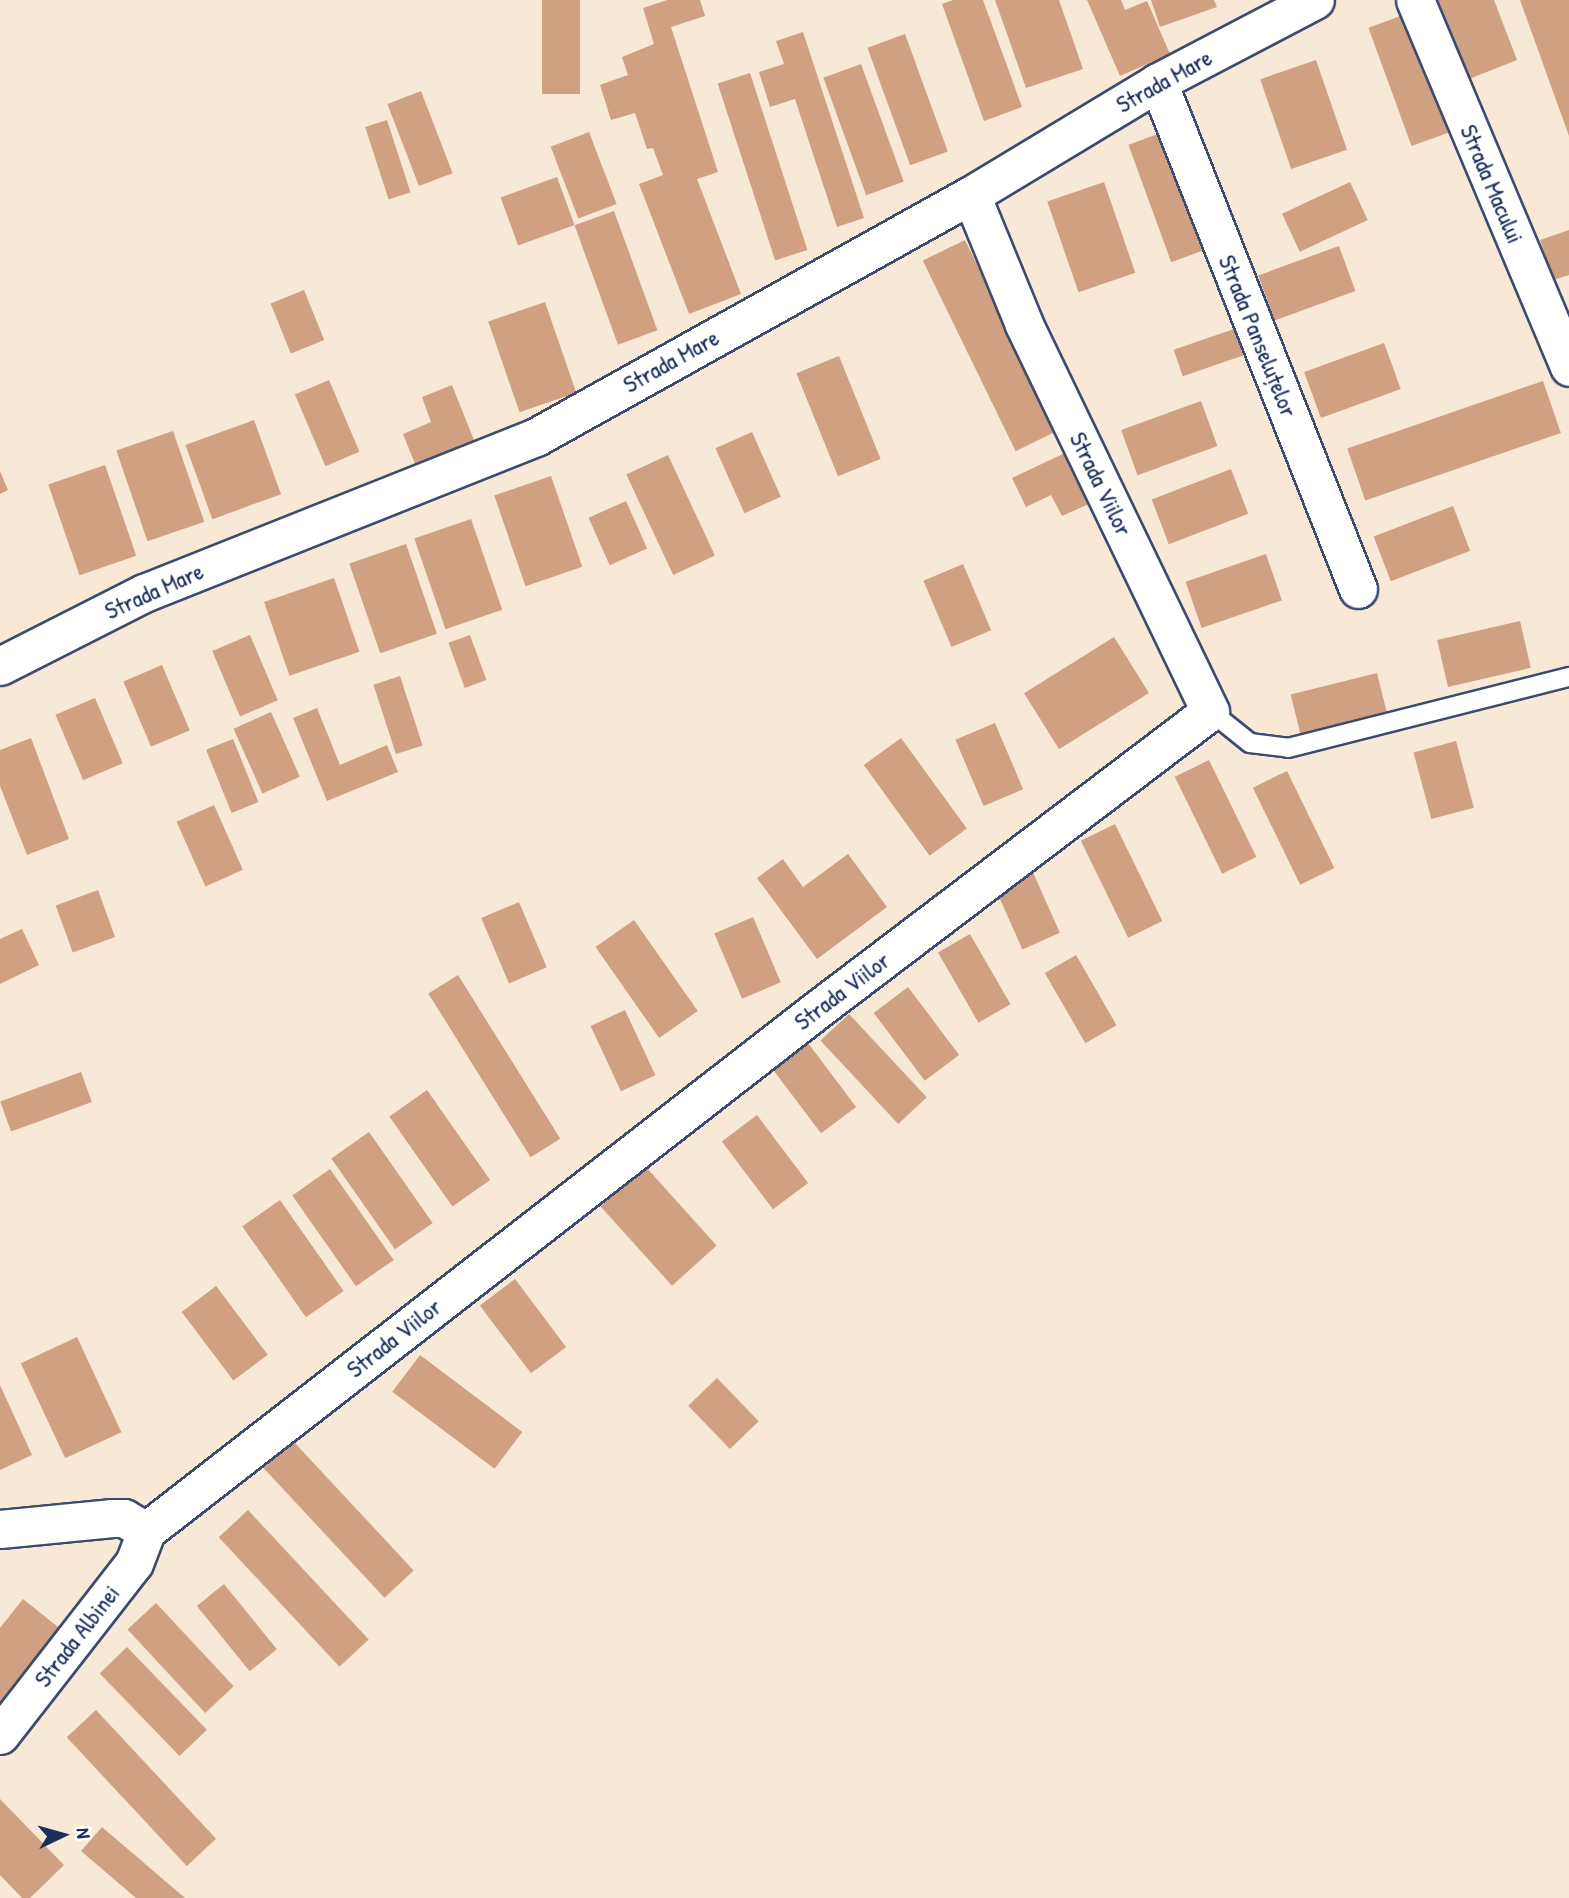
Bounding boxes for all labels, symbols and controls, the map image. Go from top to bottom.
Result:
street label: Strada Mare [1111,43,1217,119]
street label: Strada Macului [1454,120,1530,248]
street label: Strada Panseluțelor [1212,251,1304,421]
street label: Strada Mare [618,323,724,399]
street label: Strada Viilor [1064,427,1138,541]
street label: Strada Mare [100,557,208,625]
street label: Strada Viilor [789,946,895,1036]
street label: Strada Viilor [341,1292,447,1384]
street label: Strada Albinei [28,1579,126,1693]
north arrow [28,1800,98,1870]
text: N [71,1827,97,1839]

